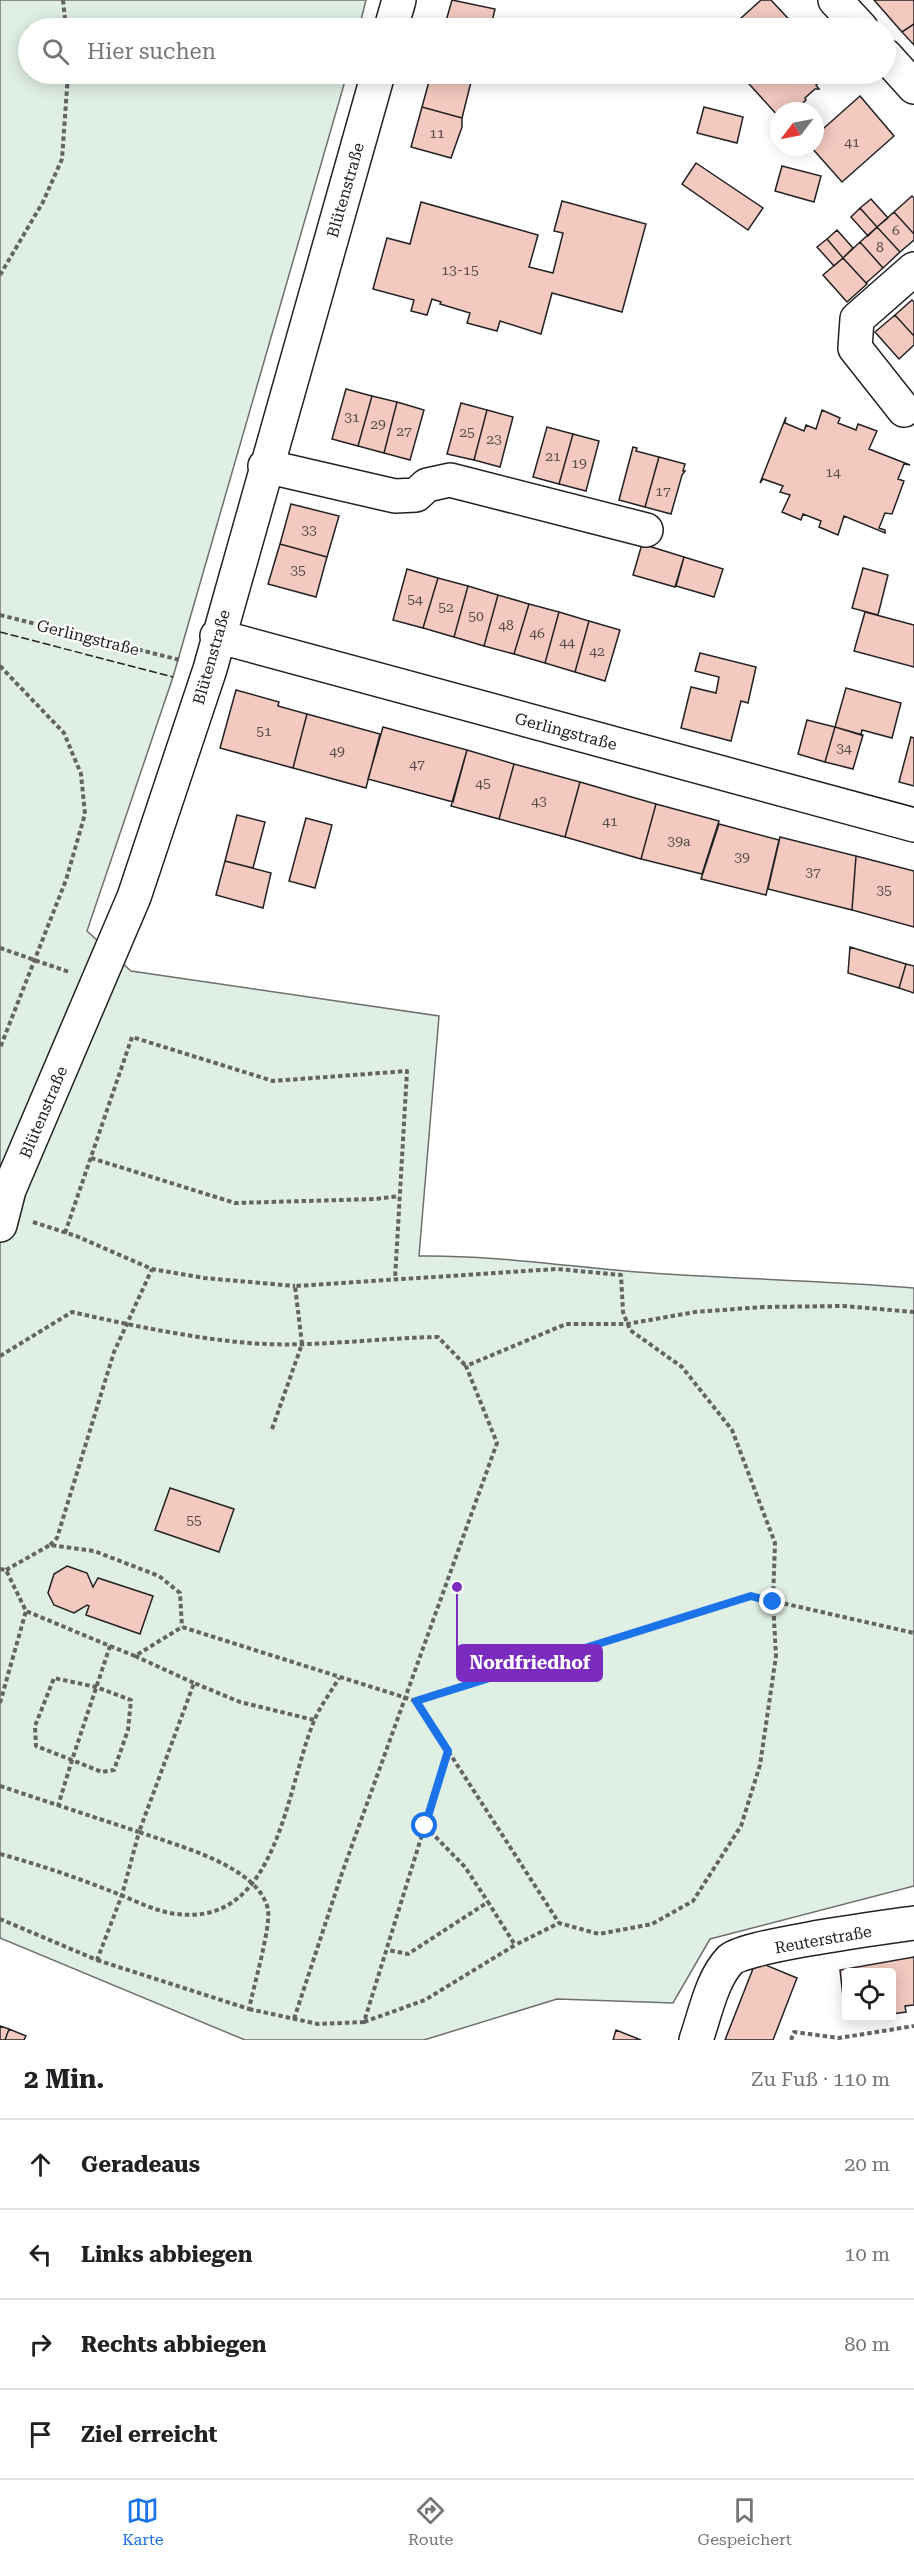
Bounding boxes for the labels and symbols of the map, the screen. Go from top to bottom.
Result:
north arrow [770,102,824,156]
house number: 11 [429,125,445,141]
house number: 41 [844,134,860,150]
street label: Blütenstraße [323,140,368,240]
house number: 6 [892,222,900,238]
house number: 8 [876,239,884,255]
house number: 13-15 [441,262,479,278]
house number: 31 [344,409,360,425]
house number: 29 [370,416,386,432]
house number: 27 [396,423,412,439]
house number: 25 [459,424,475,440]
house number: 23 [486,431,502,447]
house number: 21 [545,448,561,464]
house number: 19 [571,455,587,471]
house number: 14 [825,464,841,480]
house number: 17 [655,483,671,499]
house number: 33 [301,522,317,538]
house number: 35 [290,562,306,578]
house number: 54 [407,591,423,607]
house number: 52 [438,599,454,615]
street label: Blütenstraße [189,607,234,707]
house number: 50 [468,608,484,624]
street label: Gerlingstraße [35,616,141,659]
house number: 48 [498,617,514,633]
house number: 46 [529,625,545,641]
house number: 44 [559,634,575,650]
house number: 42 [589,643,605,659]
street label: Gerlingstraße [513,709,619,754]
house number: 51 [256,723,272,739]
house number: 34 [836,740,852,756]
house number: 49 [329,743,345,759]
house number: 47 [409,756,425,772]
house number: 45 [475,775,491,791]
house number: 43 [531,793,547,809]
house number: 41 [602,813,618,829]
house number: 39a [667,833,691,849]
house number: 39 [734,849,750,865]
house number: 37 [805,864,821,880]
house number: 35 [876,882,892,898]
street label: Blütenstraße [16,1063,71,1161]
house number: 55 [186,1512,202,1528]
route end [759,1588,785,1614]
callout: Nordfriedhof [457,1645,602,1681]
text: Nordfriedhof [470,1652,592,1673]
route start [411,1812,437,1838]
street label: Reuterstraße [773,1922,873,1957]

